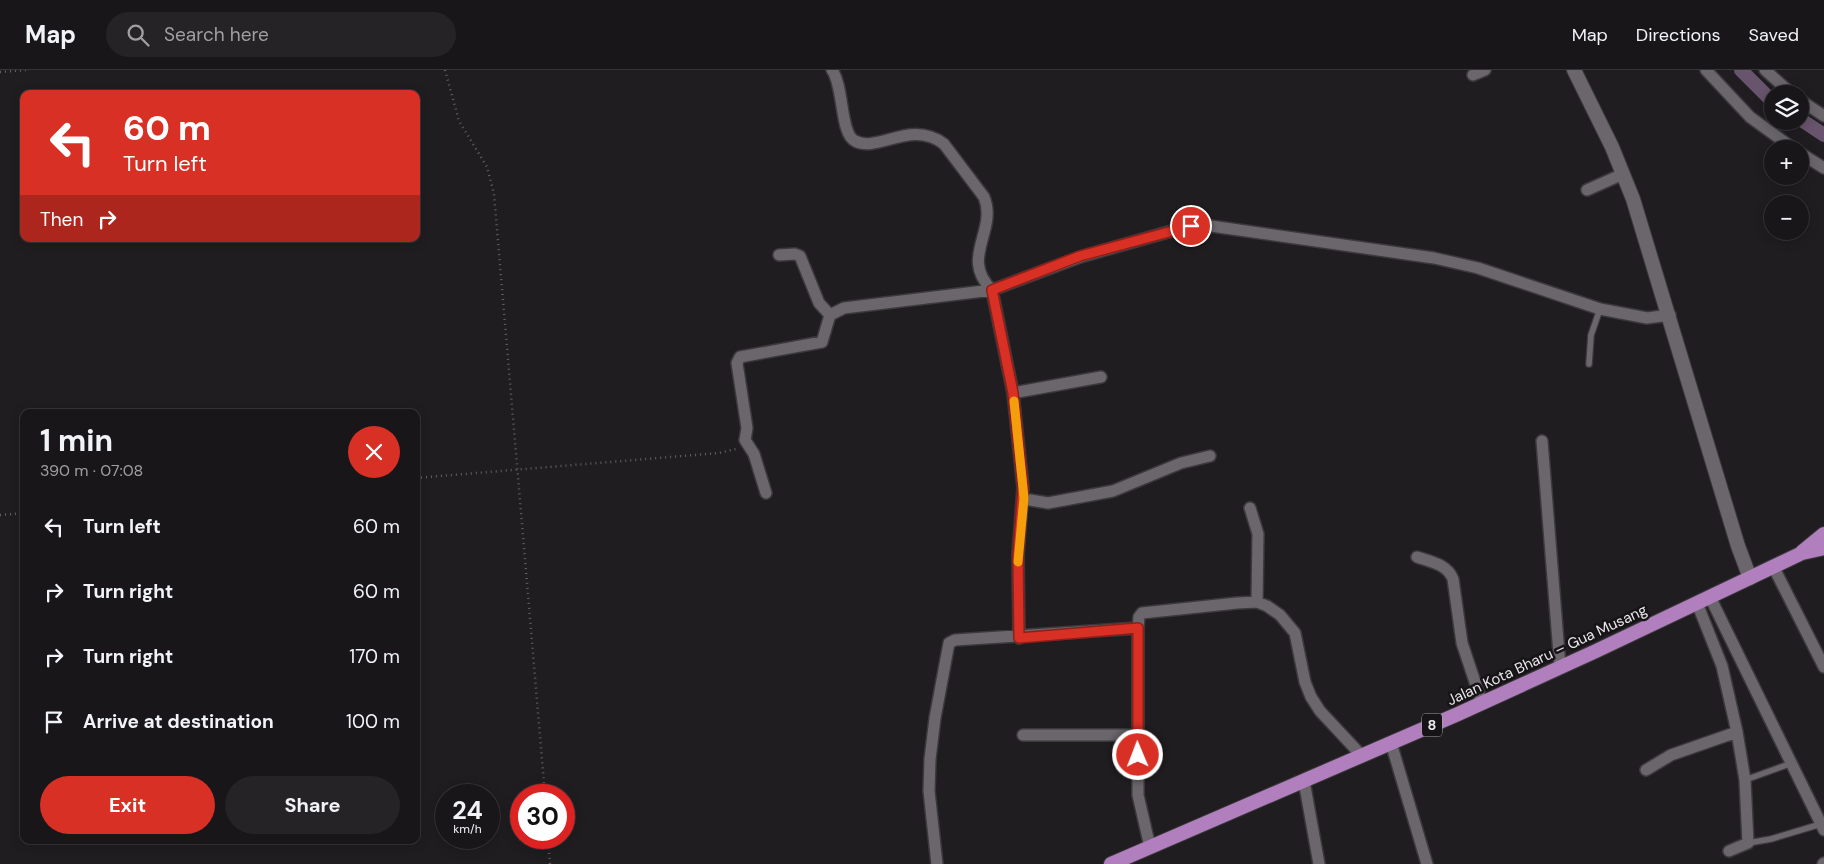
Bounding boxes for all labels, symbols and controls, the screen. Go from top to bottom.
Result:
search box [106,12,456,57]
text: Map [25,19,76,50]
icon: search [124,21,152,49]
text: Search here [164,22,269,47]
text: Map [1572,23,1608,47]
text: Directions [1636,23,1721,47]
text: Saved [1749,23,1799,47]
map controls [1764,85,1809,240]
button: layers [1764,85,1809,130]
text: 60 m [123,105,211,151]
icon: left [40,110,105,175]
button: + [1764,140,1809,185]
text: Turn left [123,149,207,178]
button: − [1764,195,1809,240]
icon: right [93,205,121,233]
pin [1170,205,1212,247]
text: Then [40,207,83,232]
icon: arrive [1177,212,1205,240]
text: 1 min [40,421,113,460]
button: close [348,426,400,478]
text: 390 m · 07:08 [40,460,143,481]
icon: left [40,513,68,541]
text: Turn left [83,514,161,539]
text: 60 m [353,514,400,539]
icon: right [40,578,68,606]
text: Turn right [83,579,173,604]
text: 60 m [353,579,400,604]
street label: Jalan Kota Bharu – Gua Musang [1444,600,1650,710]
icon: right [40,643,68,671]
text: Turn right [83,644,173,669]
text: 170 m [349,644,400,669]
icon: arrive [40,708,68,736]
text: Arrive at destination [83,709,274,734]
text: 100 m [346,709,400,734]
road number: 8 [1422,714,1442,736]
position arrow [1111,728,1163,780]
button: Exit [40,776,215,834]
button: Share [225,776,400,834]
speed limit sign: 30 [510,784,575,849]
text: 24 [452,794,483,827]
text: km/h [453,821,482,837]

